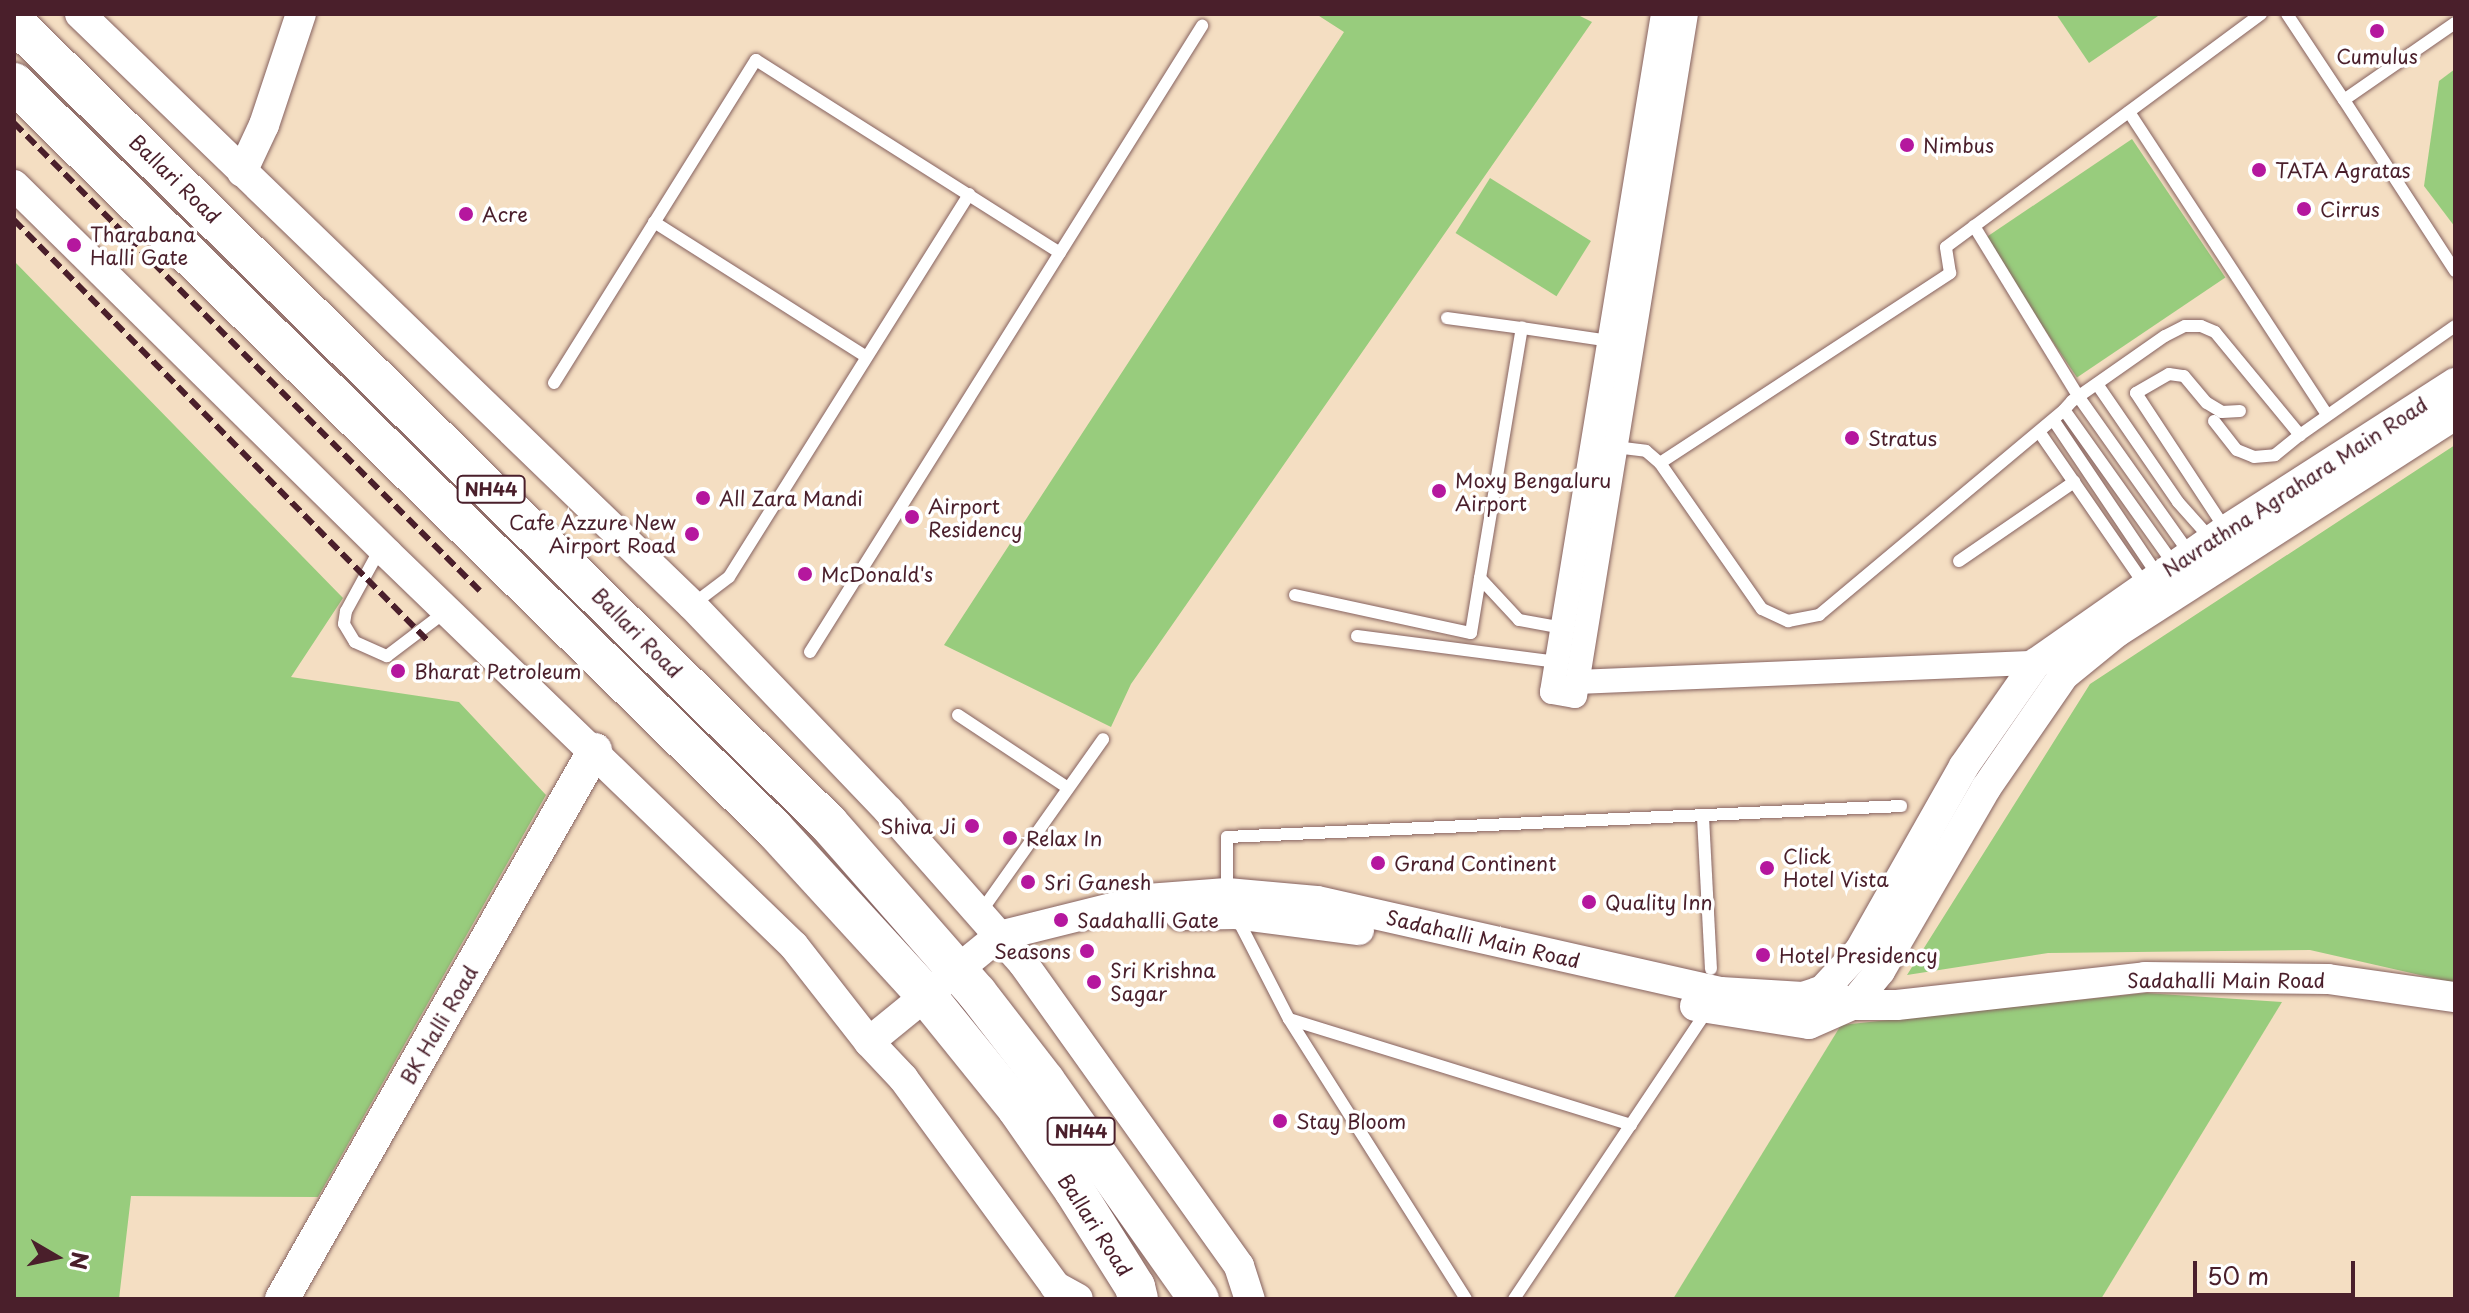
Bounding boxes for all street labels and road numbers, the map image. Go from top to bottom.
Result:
street label: Ballari Road [124,129,226,229]
street label: Navrathna Agrahara Main Road [2158,392,2432,582]
road number: NH44 [455,475,527,503]
street label: Ballari Road [586,582,688,684]
street label: Sadahalli Main Road [1384,905,1582,973]
street label: BK Halli Road [395,961,483,1089]
street label: Sadahalli Main Road [2127,968,2325,992]
road number: NH44 [1045,1117,1117,1145]
street label: Ballari Road [1053,1169,1137,1281]

